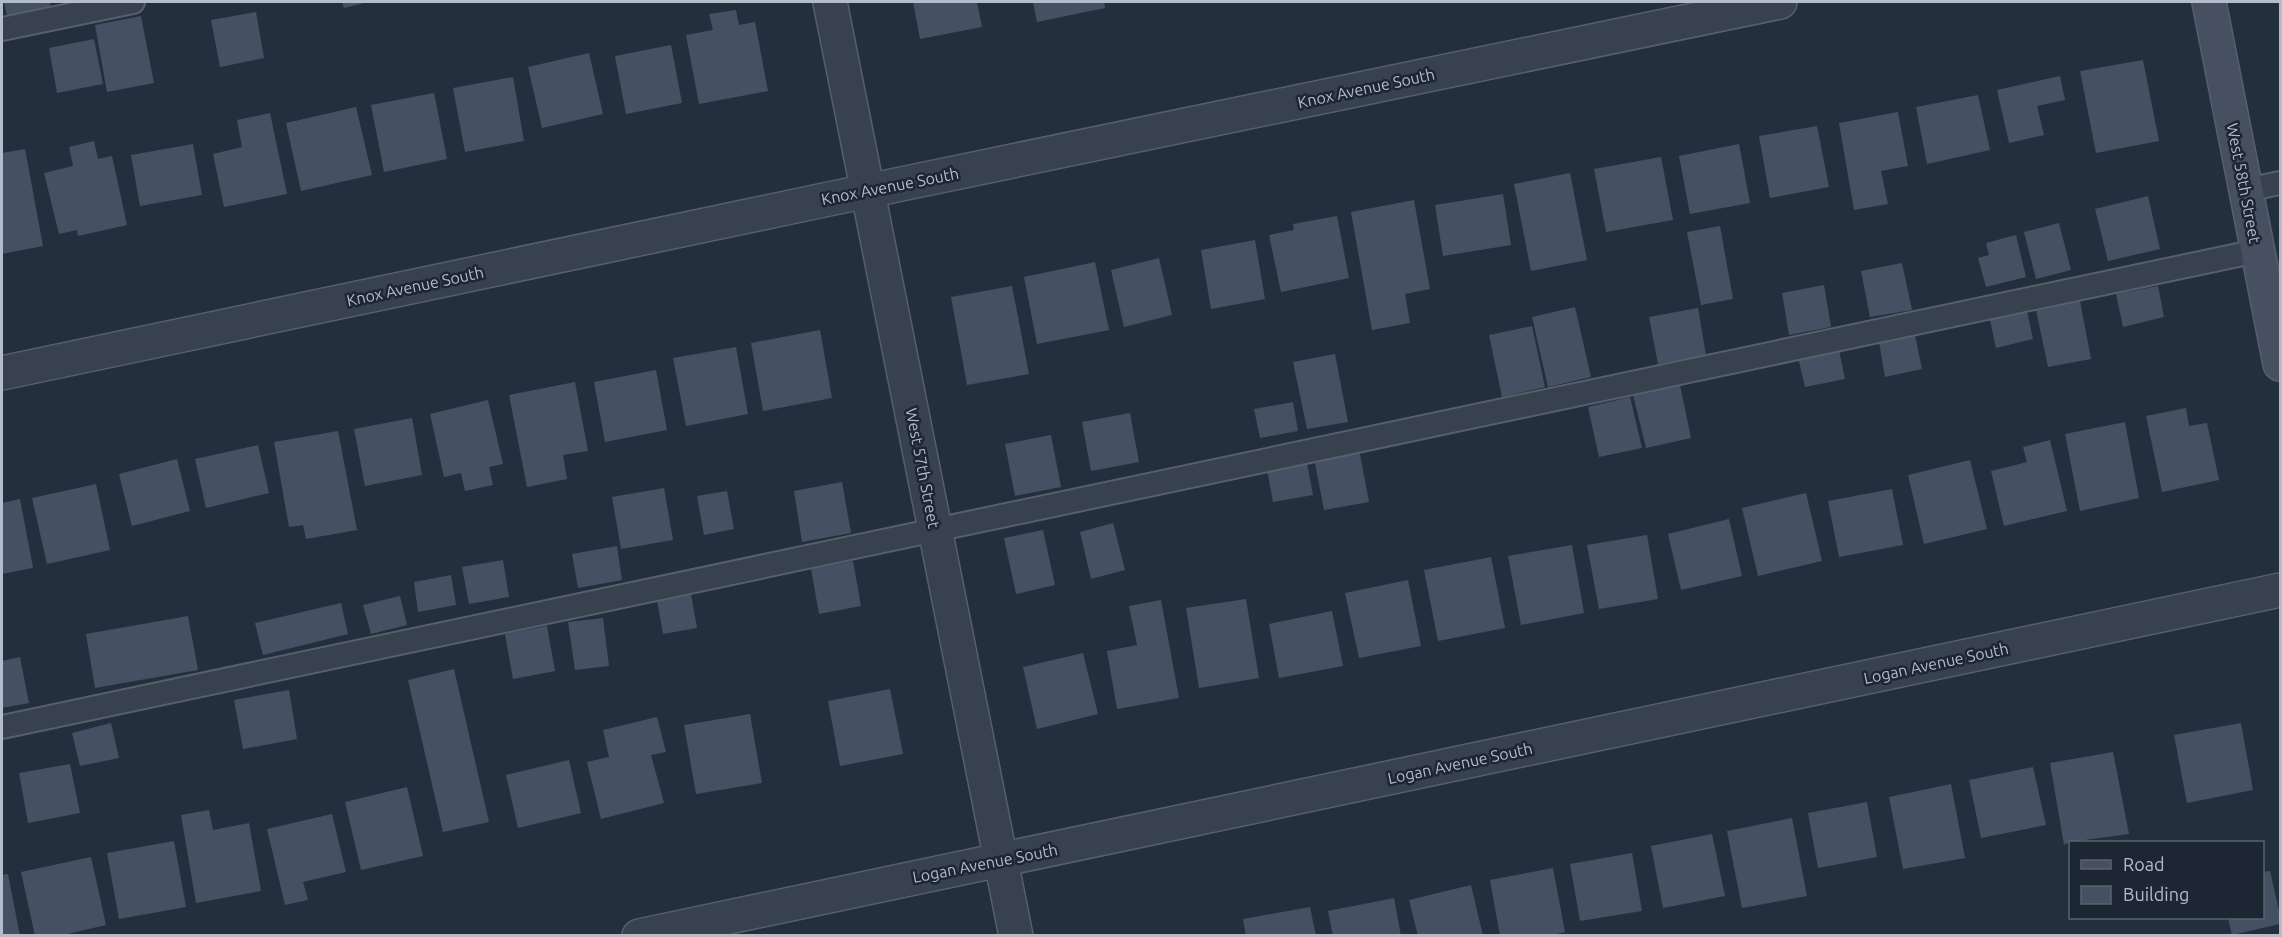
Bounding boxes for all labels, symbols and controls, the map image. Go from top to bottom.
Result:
street label: Knox Avenue South [1296,65,1436,111]
street label: West 58th Street [2224,121,2265,245]
street label: Knox Avenue South [820,164,960,208]
street label: Knox Avenue South [345,263,485,309]
street label: West 57th Street [903,406,944,530]
street label: Logan Avenue South [1862,639,2010,687]
street label: Logan Avenue South [1386,739,1534,787]
street label: Logan Avenue South [911,840,1059,886]
legend [2069,841,2264,919]
text: Road [2123,854,2165,874]
text: Building [2123,884,2189,904]

